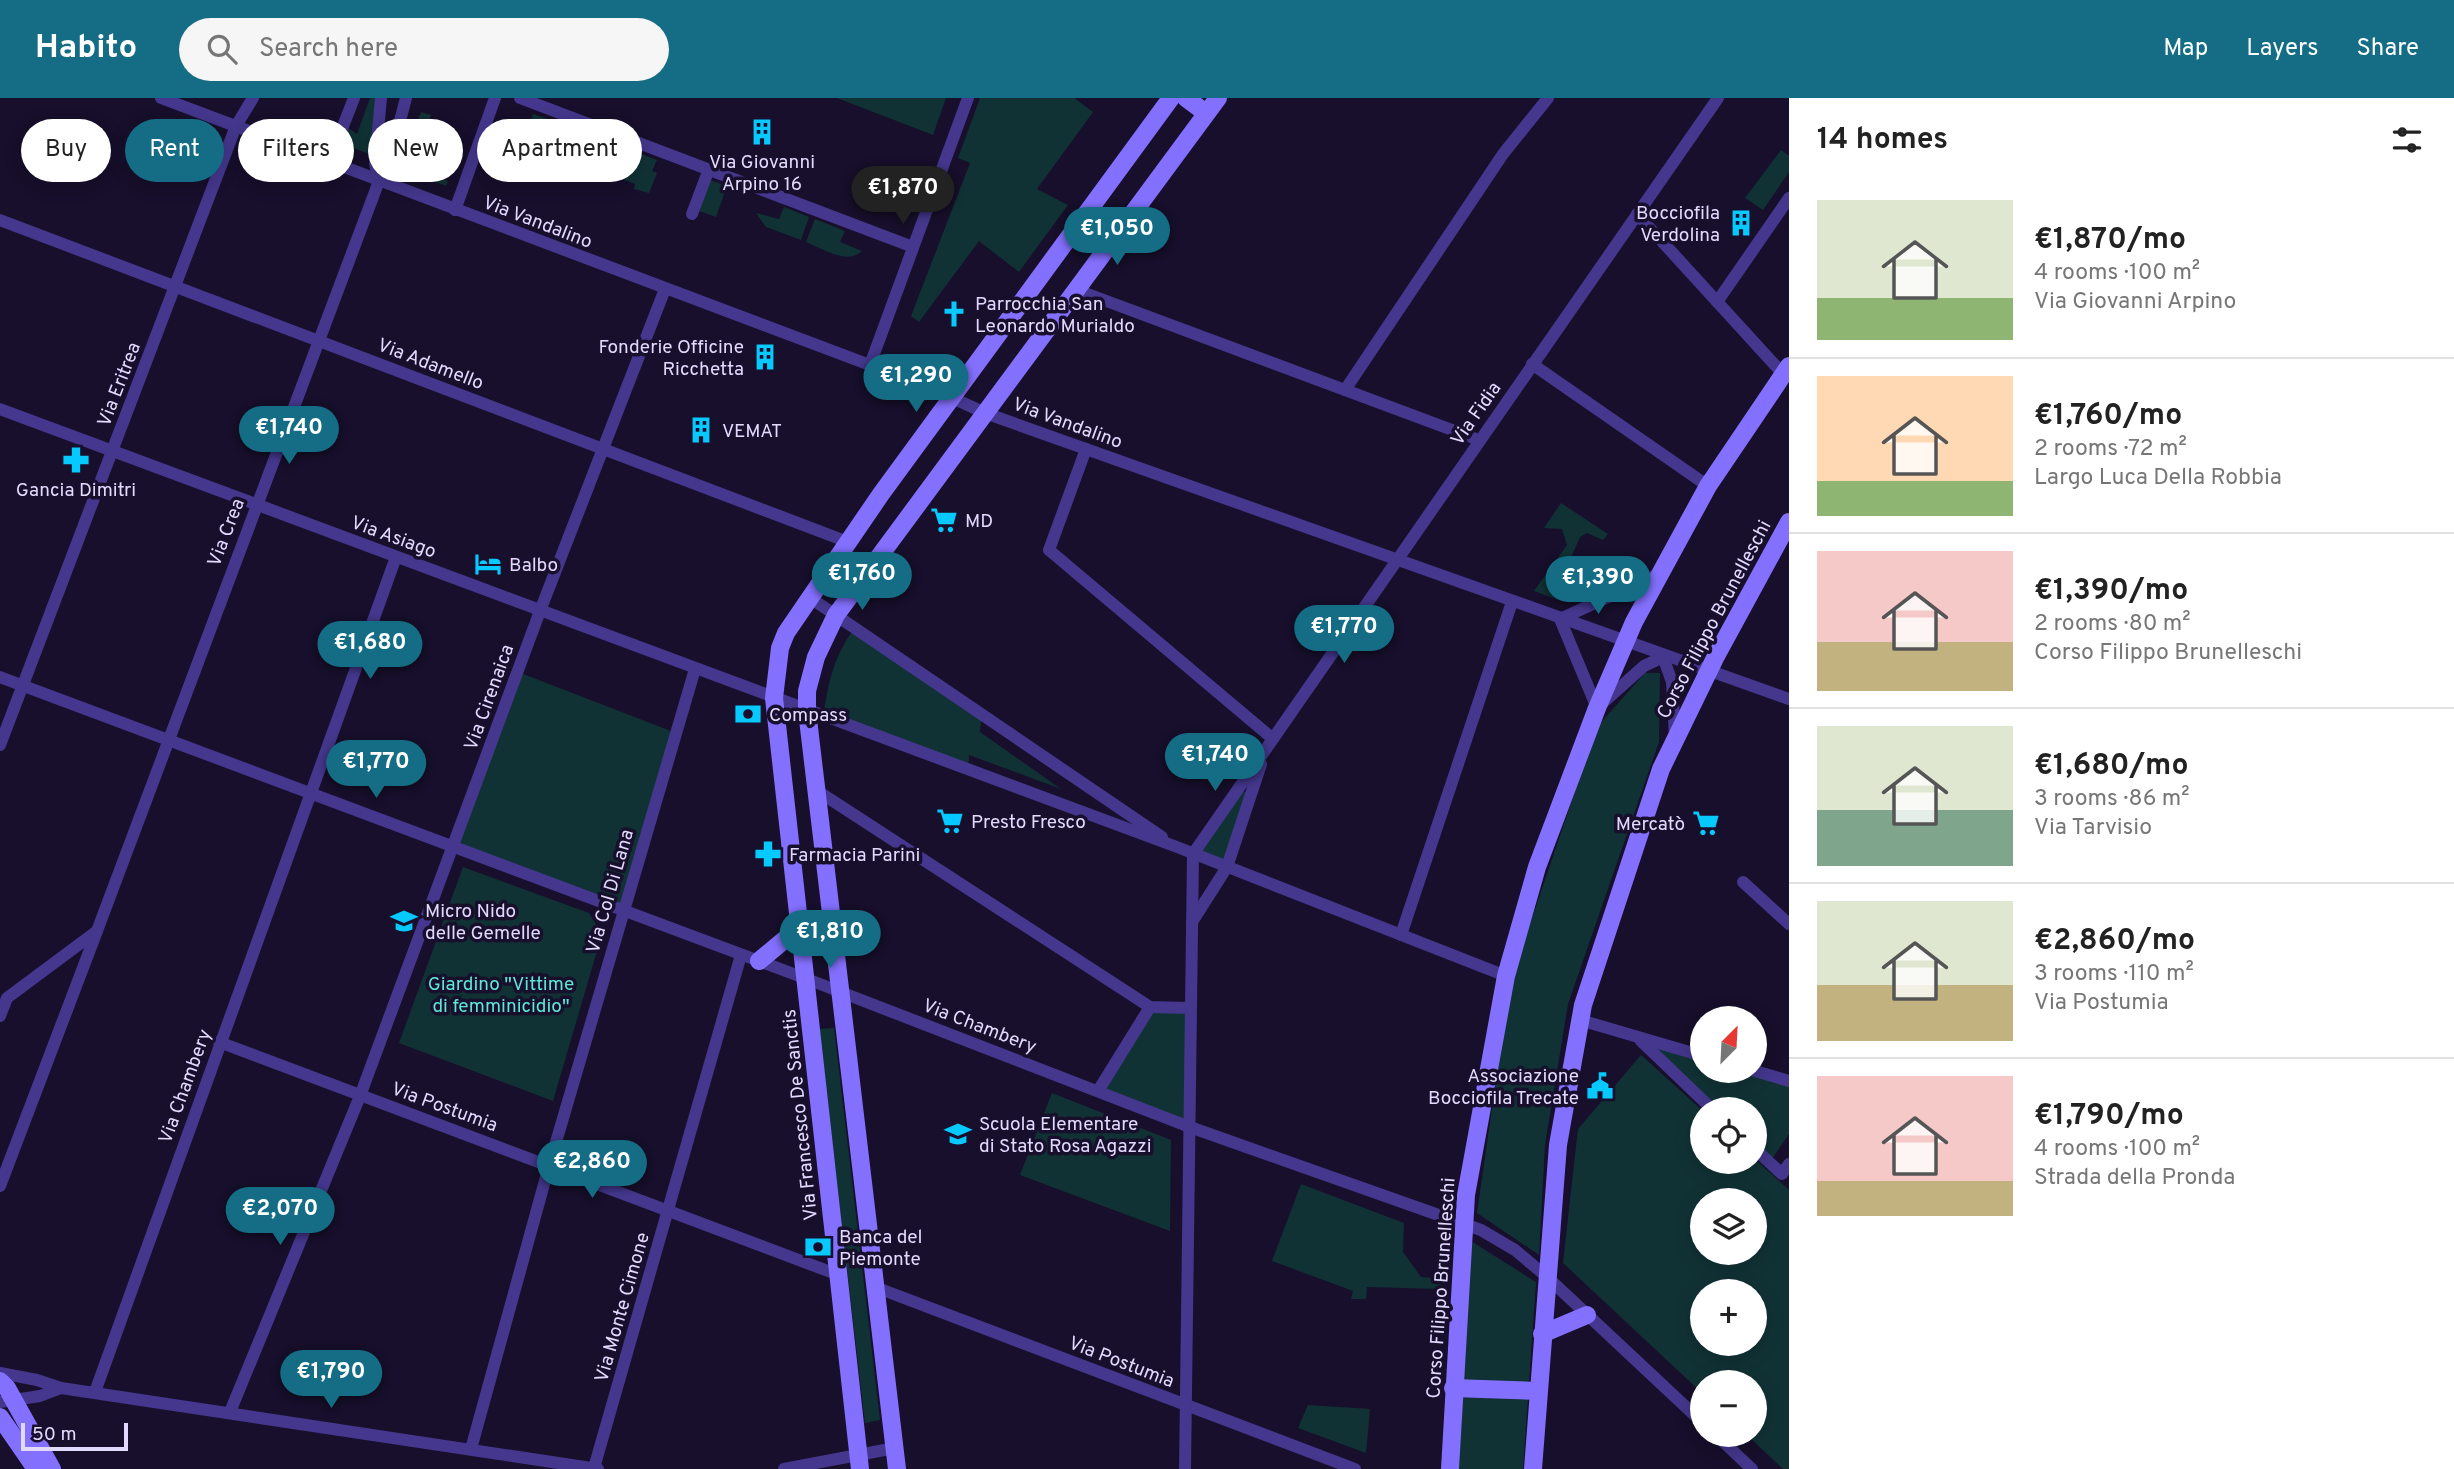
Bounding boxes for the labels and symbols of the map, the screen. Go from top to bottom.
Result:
building icon: Via Giovanni Arpino 16 [747,117,777,147]
place label: Via Giovanni Arpino 16 [709,151,815,197]
pin: €1,870 [846,166,960,226]
street label: Via Vandalino [479,191,595,255]
place label: Bocciofila Verdolina [1636,202,1720,248]
pin: €1,050 [1060,208,1174,267]
building icon: Bocciofila Verdolina [1726,208,1756,238]
place label: Parrocchia San Leonardo Murialdo [975,293,1135,339]
church icon: Parrocchia San Leonardo Murialdo [939,299,969,329]
street label: Via Adamello [374,334,487,396]
place label: Fonderie Officine Ricchetta [598,336,744,382]
street label: Via Eritrea [93,339,147,430]
building icon: Fonderie Officine Ricchetta [750,342,780,372]
pin: €1,290 [859,354,973,414]
street label: Via Fidia [1446,377,1507,451]
street label: Via Vandalino [1009,393,1126,455]
pin: €1,740 [232,406,346,466]
building icon: VEMAT [686,415,716,445]
place label: VEMAT [722,420,782,444]
pharmacy icon: Gancia Dimitri [61,445,91,475]
place label: Gancia Dimitri [16,479,136,503]
street label: Via Crea [203,495,251,570]
supermarket icon: MD [929,505,959,535]
place label: MD [965,510,993,534]
street label: Via Asiago [347,511,439,564]
street label: Corso Filippo Brunelleschi [1652,517,1777,723]
hotel icon: Balbo [473,549,503,579]
pin: €1,760 [805,552,919,612]
place label: Balbo [509,554,558,578]
pin: €1,390 [1541,556,1655,616]
pin: €1,770 [1287,606,1401,665]
pin: €1,680 [313,622,427,681]
street label: Via Cirenaica [460,641,520,754]
bank icon: Compass [733,699,763,729]
place label: Compass [769,704,847,728]
pin: €1,740 [1158,734,1272,793]
pin: €1,770 [319,740,433,800]
supermarket icon: Presto Fresco [935,806,965,836]
supermarket icon: Mercatò [1691,808,1721,838]
place label: Presto Fresco [971,811,1086,835]
place label: Mercatò [1616,813,1685,837]
street label: Via Col Di Lana [582,827,640,956]
pharmacy icon: Farmacia Parini [753,839,783,869]
place label: Farmacia Parini [789,844,920,868]
place label: Micro Nido delle Gemelle [425,900,541,946]
school or university icon: Micro Nido delle Gemelle [389,906,419,936]
pin: €1,810 [773,910,887,970]
park label: Giardino "Vittime di femminicidio" [428,973,574,1019]
street label: Via Chambery [919,994,1040,1060]
north arrow [1690,1006,1768,1083]
street label: Via Francesco De Sanctis [778,1008,824,1222]
street label: Via Chambery [154,1026,218,1147]
place label: Associazione Bocciofila Trecate [1428,1065,1579,1111]
public building icon: Associazione Bocciofila Trecate [1585,1071,1615,1101]
street label: Via Postumia [388,1078,501,1138]
place label: Scuola Elementare di Stato Rosa Agazzi [979,1113,1151,1159]
school or university icon: Scuola Elementare di Stato Rosa Agazzi [943,1119,973,1149]
pin: €2,860 [535,1140,649,1200]
street label: Corso Filippo Brunelleschi [1422,1177,1462,1399]
pin: €2,070 [223,1188,337,1247]
place label: Banca del Piemonte [839,1226,923,1272]
street label: Via Monte Cimone [590,1230,656,1385]
bank icon: Banca del Piemonte [803,1232,833,1262]
street label: Via Postumia [1065,1332,1178,1394]
pin: €1,790 [274,1350,388,1410]
scale bar [21,1420,128,1452]

